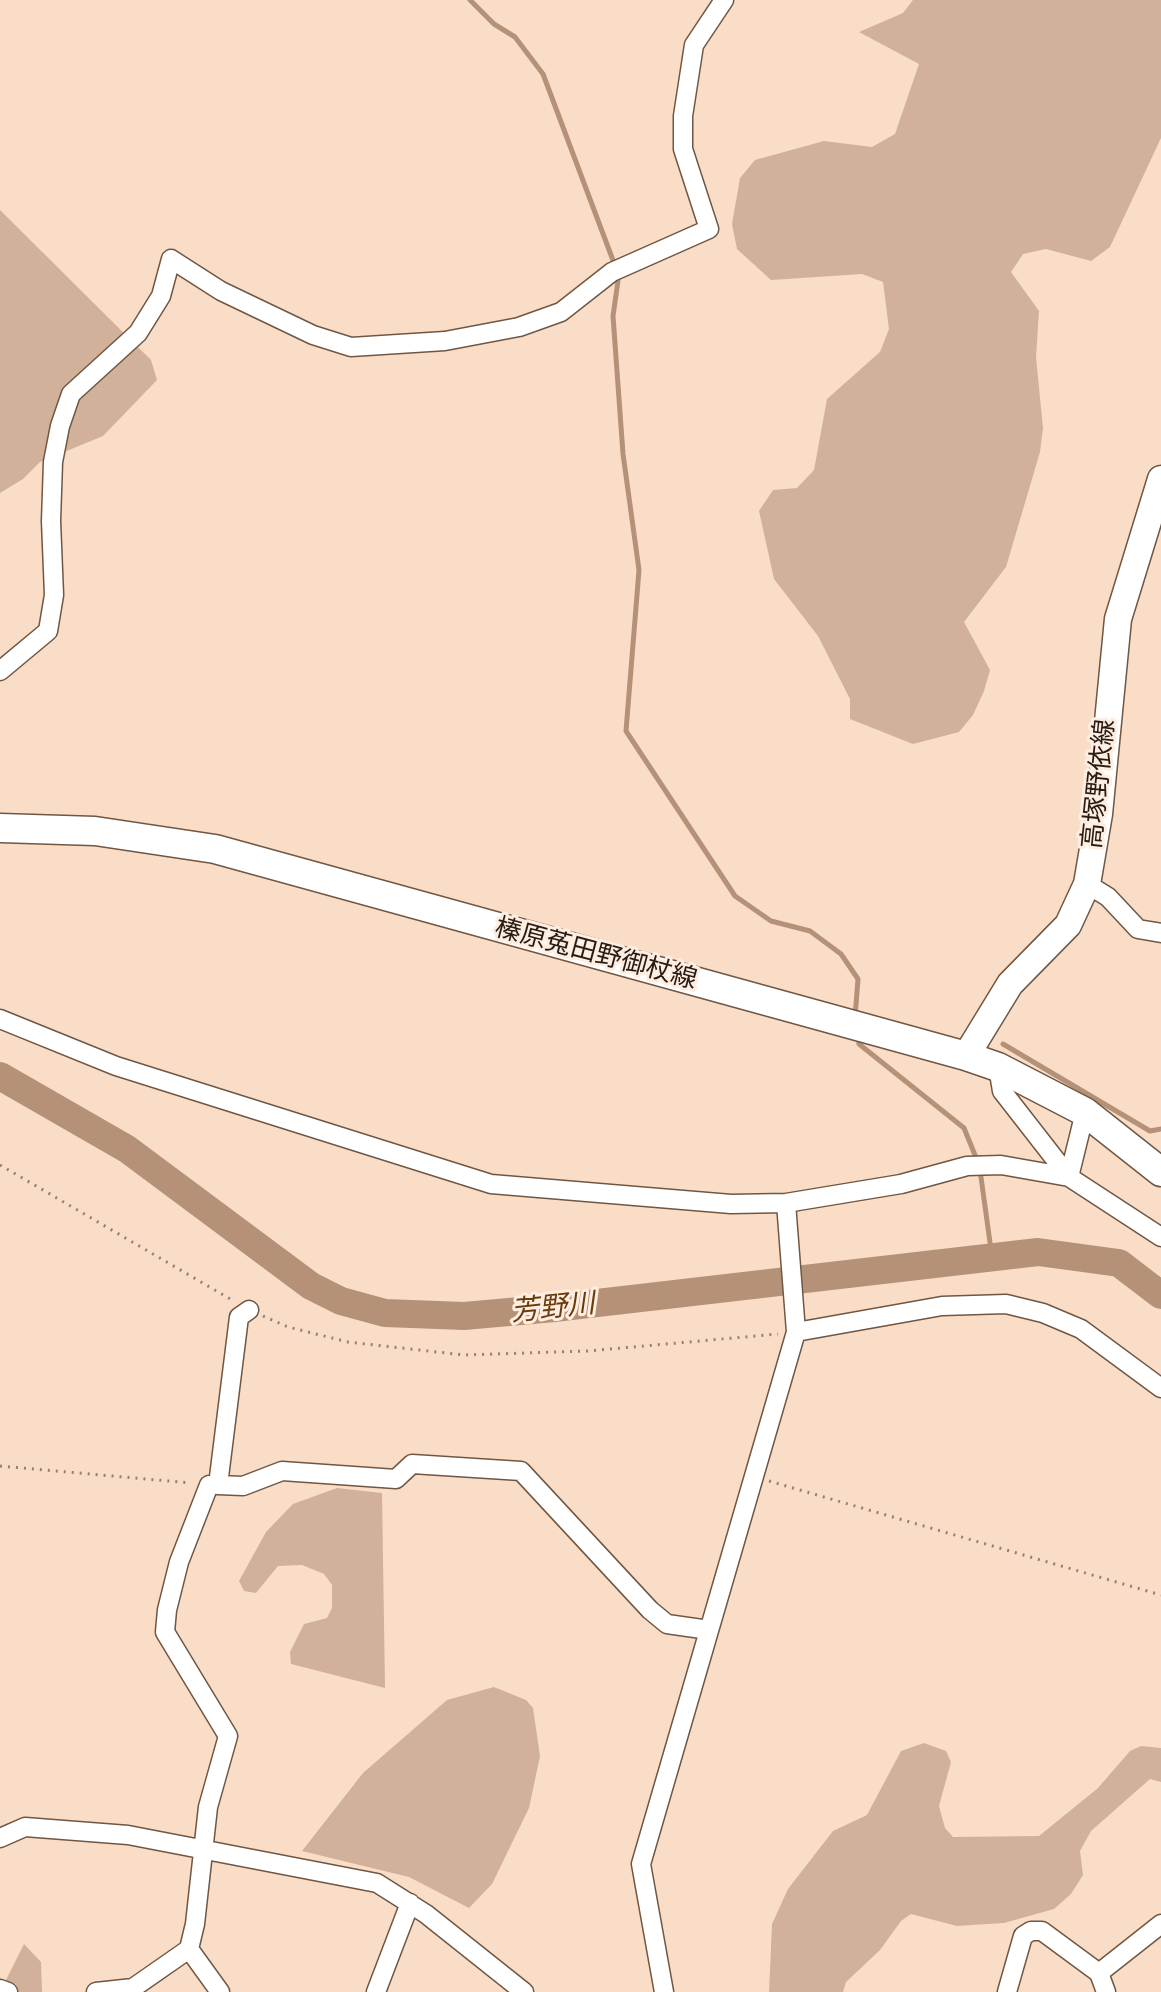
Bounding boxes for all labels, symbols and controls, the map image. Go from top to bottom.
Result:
street label: 高塚野依線 [1077,718,1121,850]
street label: 榛原菟田野御杖線 [492,912,700,996]
water label: 芳野川 [509,1287,597,1329]

